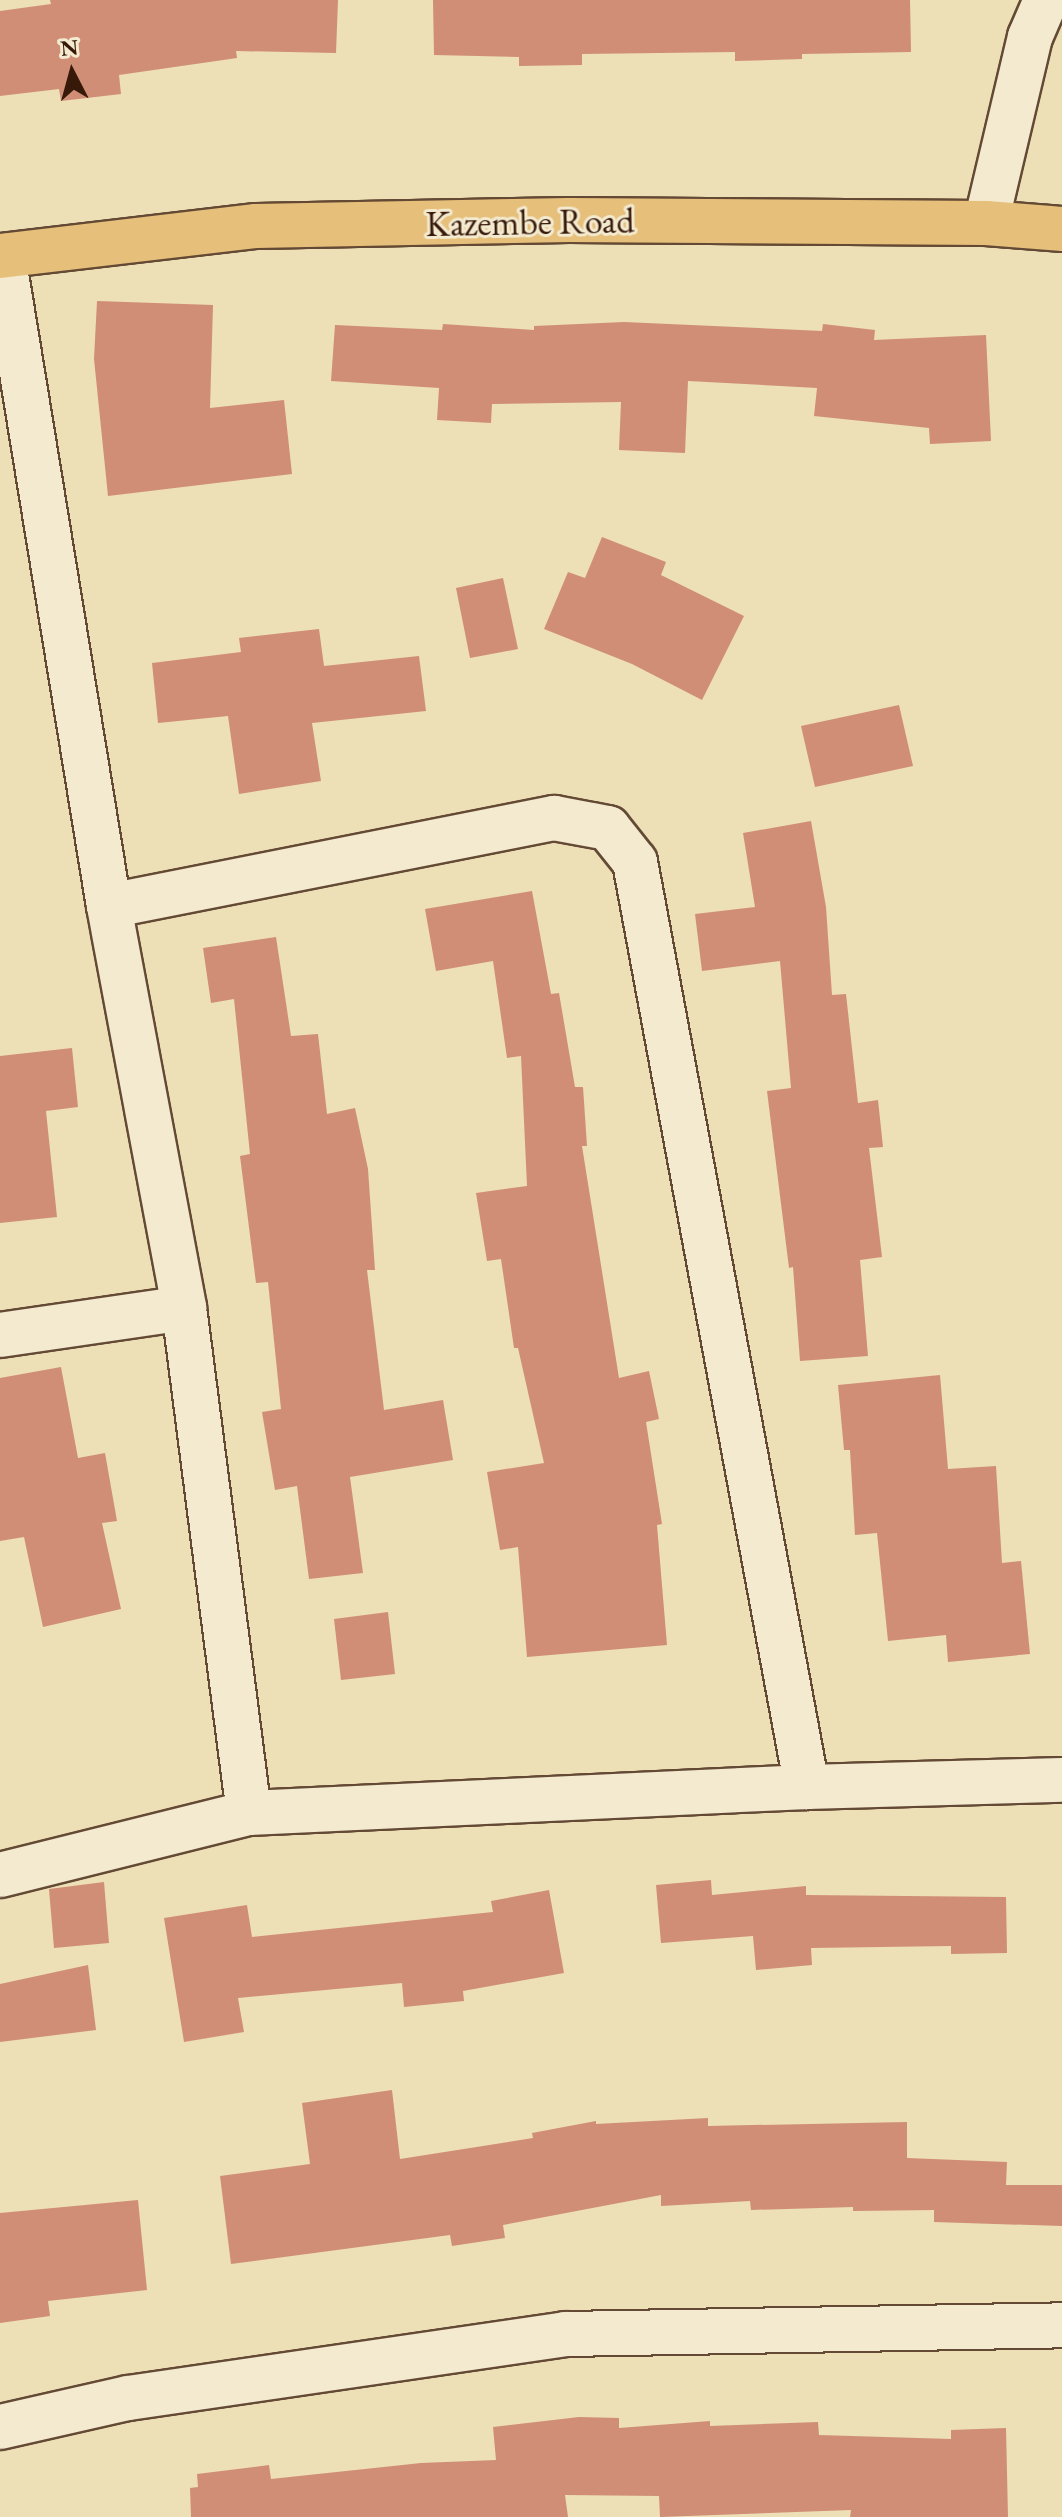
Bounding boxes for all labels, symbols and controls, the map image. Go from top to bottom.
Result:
north arrow [32,32,112,112]
text: N [59,32,80,63]
street label: Kazembe Road [425,199,635,245]

